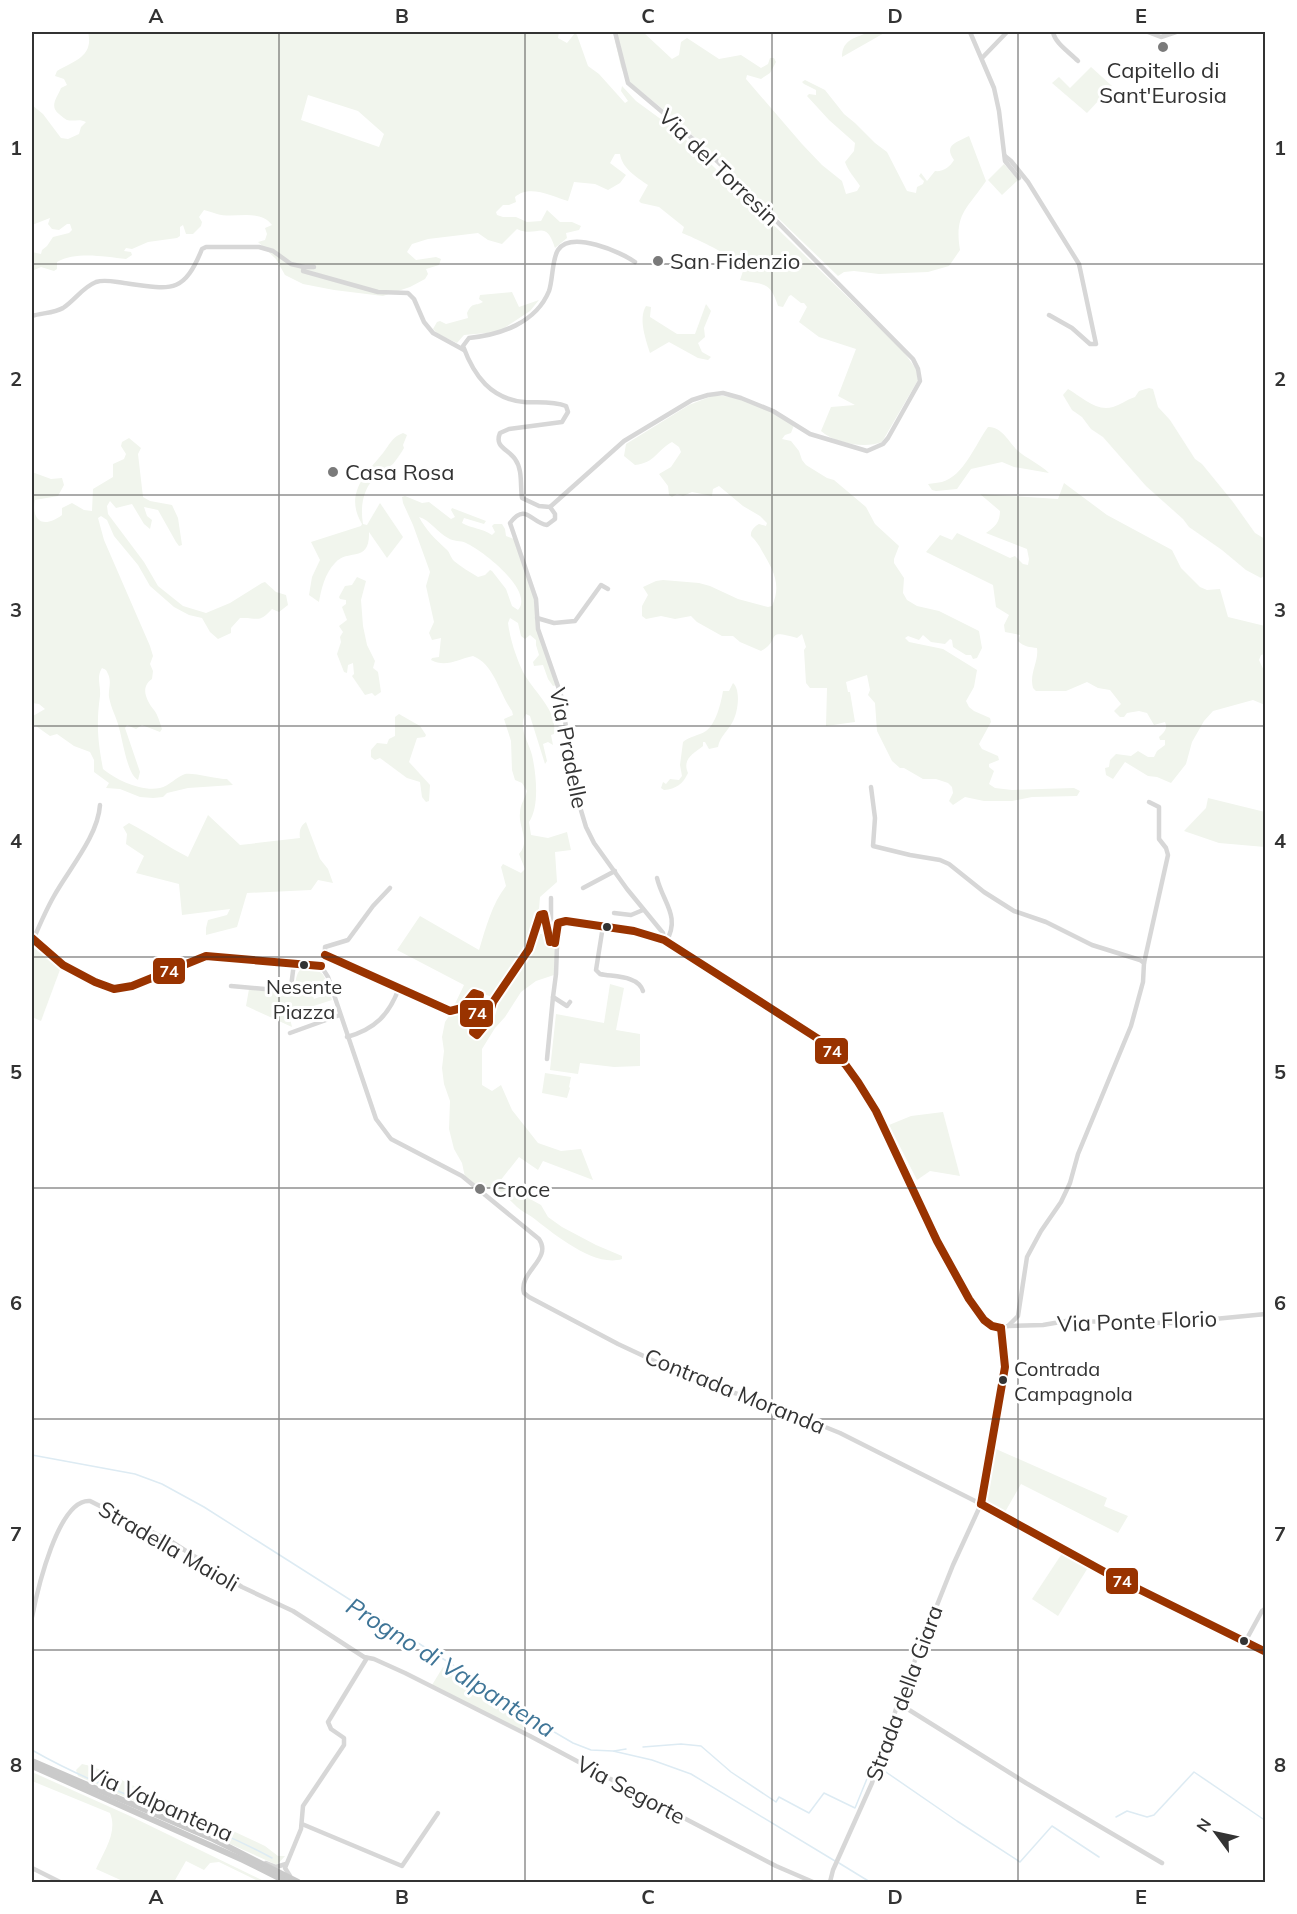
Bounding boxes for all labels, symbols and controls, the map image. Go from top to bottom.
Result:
text: A [149,3,164,28]
text: B [395,3,409,28]
text: C [641,3,655,28]
text: D [887,3,903,28]
text: E [1135,3,1147,28]
marker: Capitello di Sant'Eurosia [1156,40,1170,54]
place label: Capitello di Sant'Eurosia [1099,56,1227,109]
street label: Via del Torresin [653,103,785,231]
text: 1 [10,135,22,160]
text: 1 [1274,135,1286,160]
place label: San Fidenzio [670,247,800,275]
marker: San Fidenzio [651,254,665,268]
text: 2 [10,366,22,391]
text: 2 [1274,366,1286,391]
place label: Casa Rosa [345,458,454,486]
marker: Casa Rosa [326,465,340,479]
text: 3 [10,597,22,622]
text: 3 [1274,597,1286,622]
street label: Via Pradelle [544,685,594,811]
text: 4 [10,828,22,853]
text: 4 [1274,828,1286,853]
unlabelled marker [601,921,613,933]
line badge: 74 [152,957,186,985]
marker: Nesente Piazza [298,959,310,971]
text: 74 [159,961,179,981]
place label: Nesente Piazza [266,974,342,1024]
line badge: 74 [459,999,494,1028]
text: 74 [467,1003,487,1023]
line badge: 74 [814,1037,849,1065]
text: 74 [822,1041,842,1061]
text: 5 [10,1059,22,1084]
text: 5 [1274,1059,1286,1084]
place label: Croce [492,1175,550,1203]
marker: Croce [473,1182,487,1196]
text: 6 [10,1290,22,1315]
text: 6 [1274,1290,1286,1315]
street label: Via Ponte Florio [1057,1304,1217,1338]
street label: Contrada Moranda [641,1342,829,1440]
place label: Contrada Campagnola [1014,1356,1133,1406]
marker: Contrada Campagnola [997,1374,1009,1386]
street label: Stradella Maioli [94,1495,244,1597]
text: 7 [10,1521,22,1546]
text: 7 [1274,1521,1286,1546]
line badge: 74 [1105,1567,1139,1595]
text: 74 [1112,1571,1132,1591]
water label: Progno di Valpantena [341,1591,561,1743]
street label: Strada della Giara [859,1601,949,1785]
unlabelled marker [1238,1635,1250,1647]
street label: Via Segorte [572,1750,690,1830]
text: 8 [10,1752,22,1777]
text: 8 [1274,1752,1286,1777]
street label: Via Valpantena [83,1758,237,1848]
north arrow [1186,1803,1246,1863]
text: N [1192,1814,1215,1835]
text: A [149,1884,164,1909]
text: B [395,1884,409,1909]
text: C [641,1884,655,1909]
text: D [887,1884,903,1909]
text: E [1135,1884,1147,1909]

